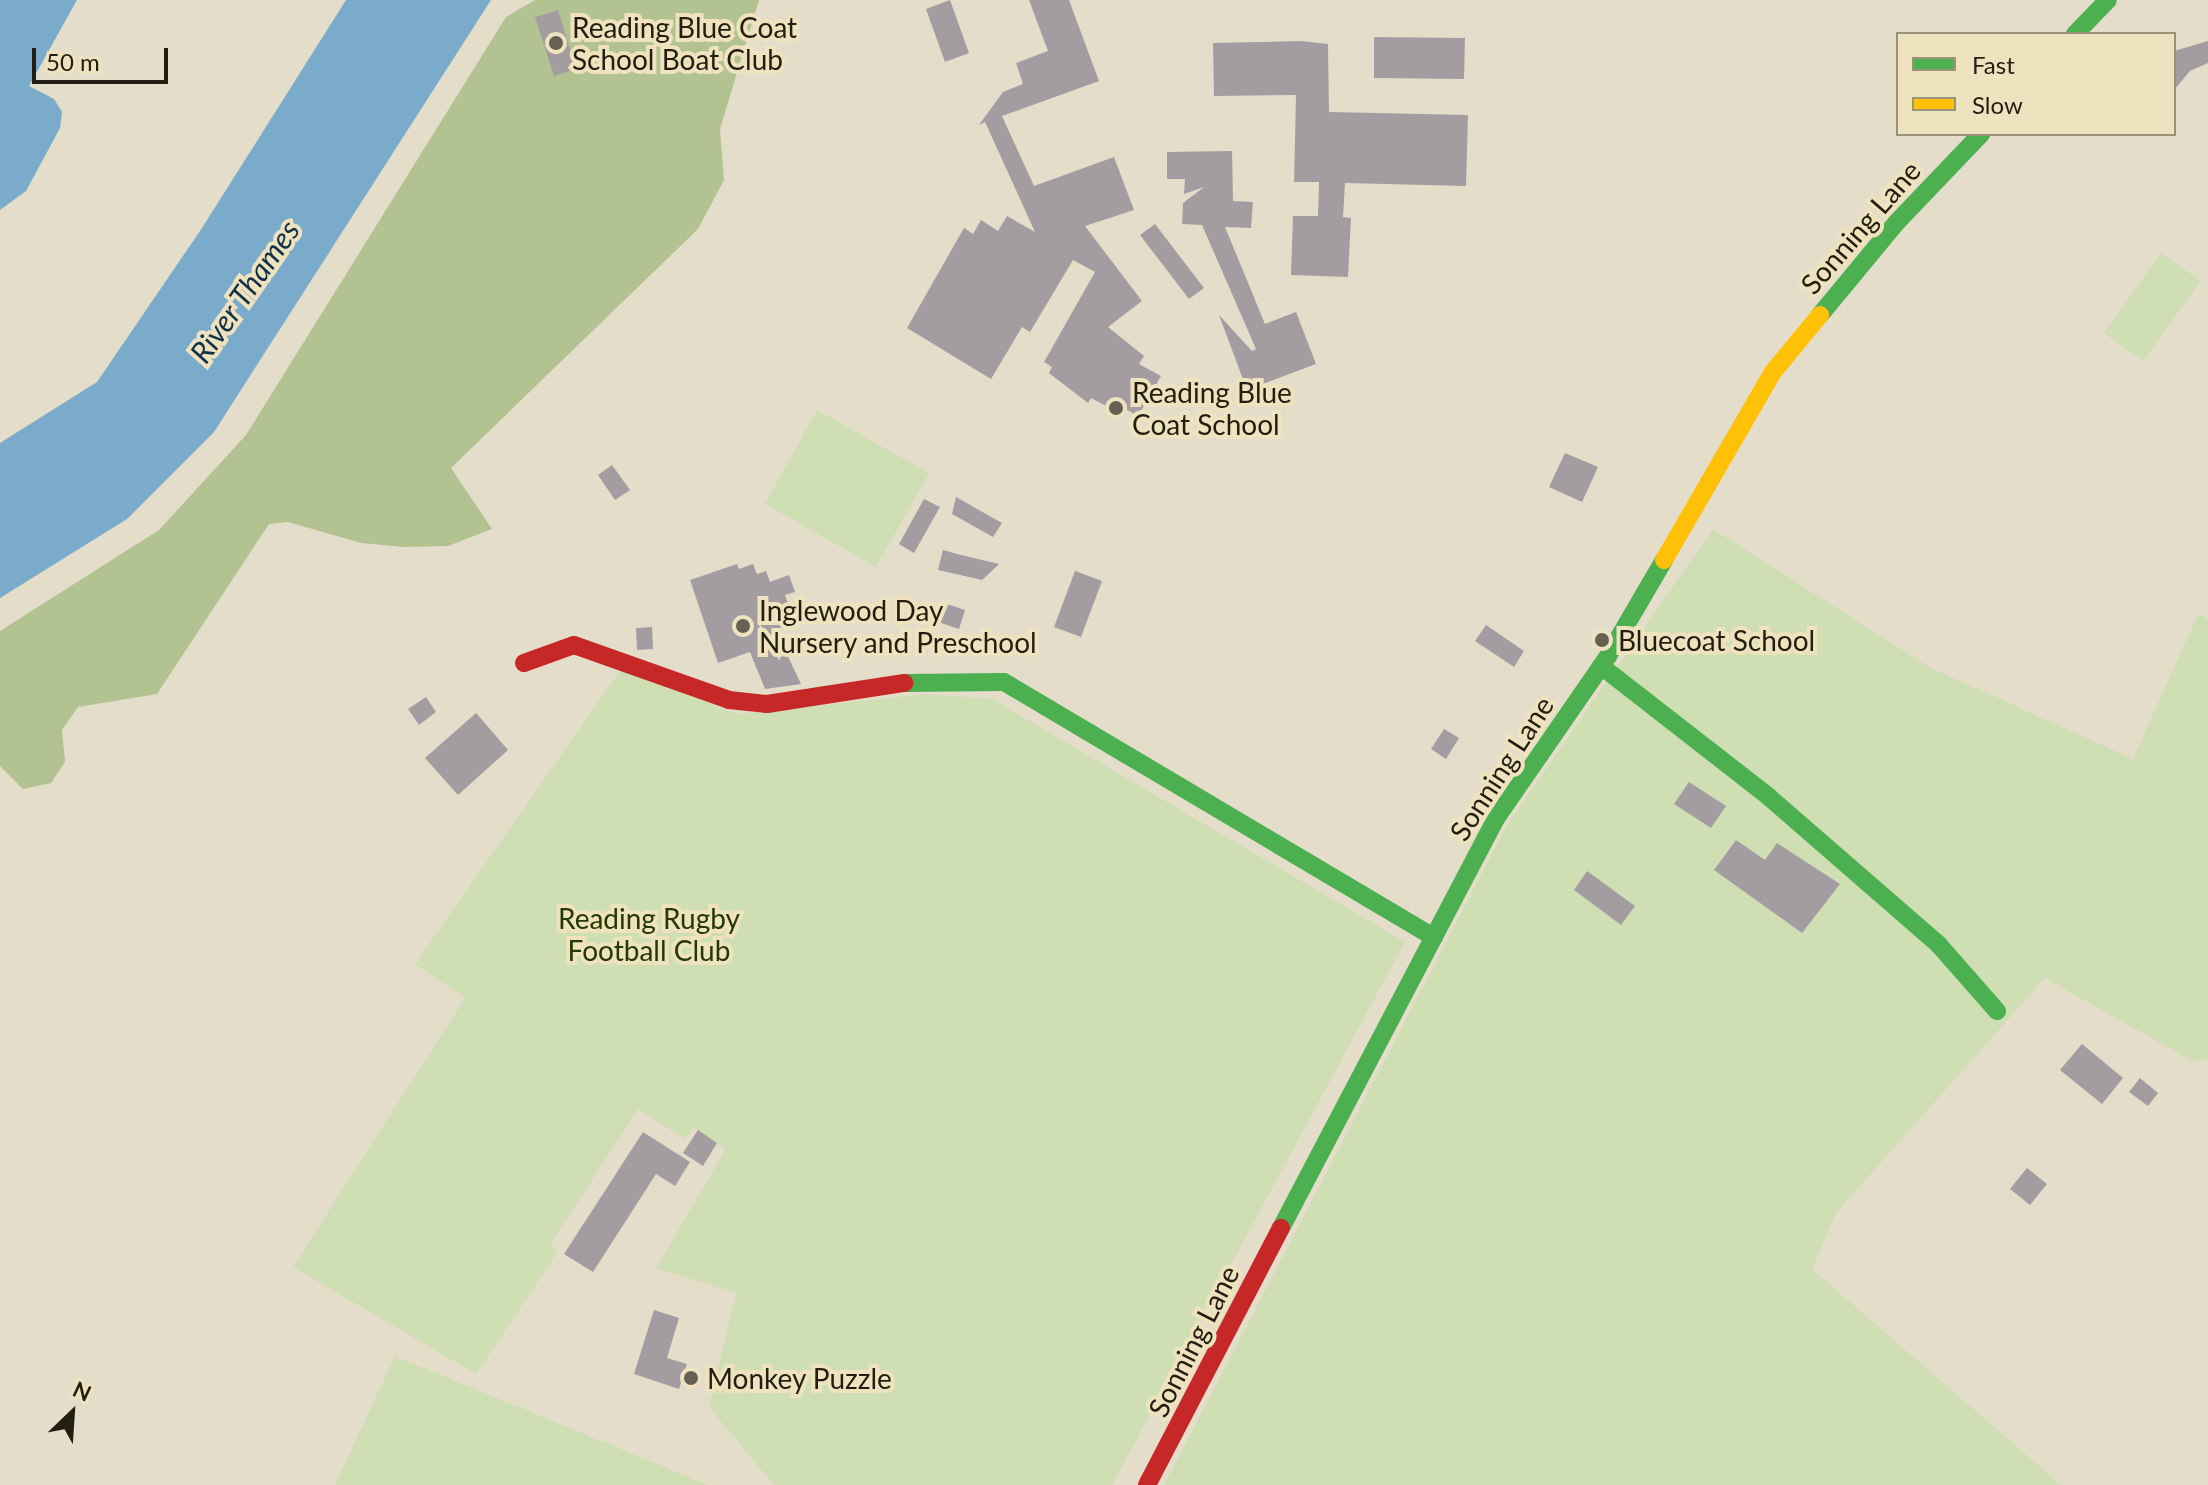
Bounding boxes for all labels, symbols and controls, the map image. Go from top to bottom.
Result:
place label: Reading Blue Coat School Boat Club [572,10,797,76]
scale bar [36,32,172,82]
legend [1896,32,2176,136]
marker: Reading Blue Coat School Boat Club [547,34,565,52]
text: 50 m [46,47,100,76]
text: Fast [1972,50,2015,79]
text: Slow [1972,90,2023,119]
street label: Sonning Lane [1793,154,1927,300]
water label: River Thames [181,212,307,370]
place label: Reading Blue Coat School [1132,375,1292,441]
marker: Reading Blue Coat School [1107,399,1125,417]
place label: Inglewood Day Nursery and Preschool [759,593,1037,659]
marker: Inglewood Day Nursery and Preschool [734,617,752,635]
place label: Bluecoat School [1618,623,1815,657]
marker: Bluecoat School [1593,631,1611,649]
street label: Sonning Lane [1442,690,1560,846]
park label: Reading Rugby Football Club [558,901,740,967]
street label: Sonning Lane [1141,1260,1245,1422]
place label: Monkey Puzzle [707,1361,893,1395]
marker: Monkey Puzzle [682,1369,700,1387]
north arrow [32,1373,112,1453]
text: N [69,1375,96,1407]

